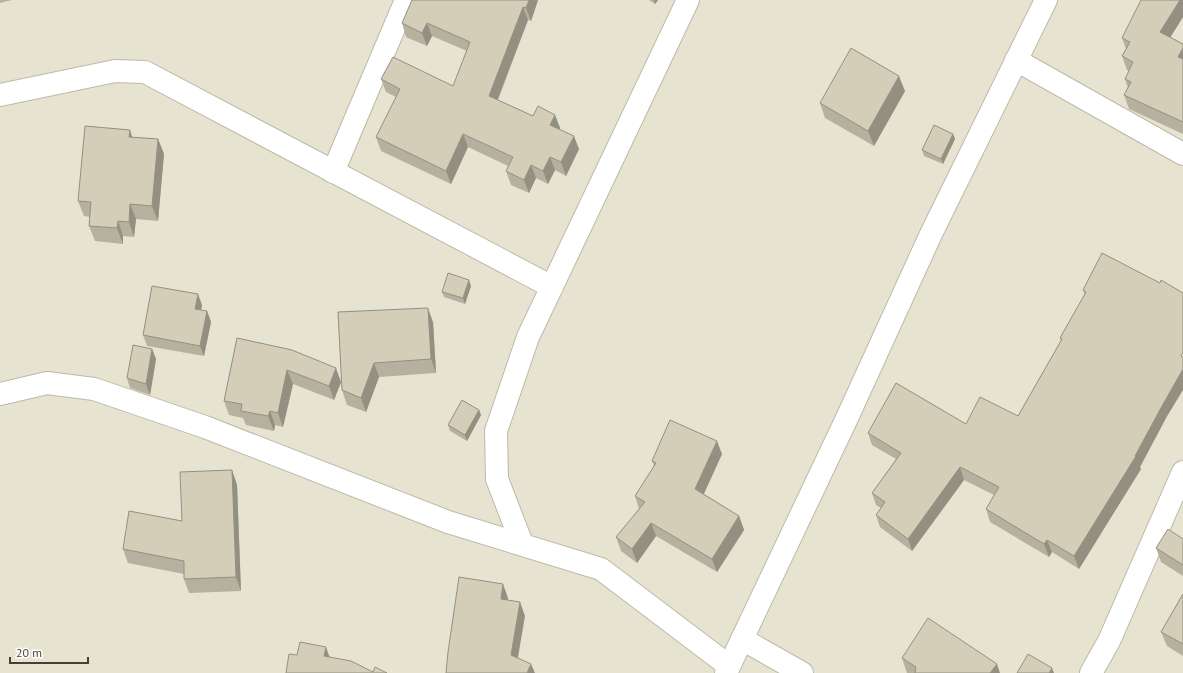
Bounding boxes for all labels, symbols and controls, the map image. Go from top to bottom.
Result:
scale bar [10,639,88,665]
text: 20 m [16,645,42,660]

